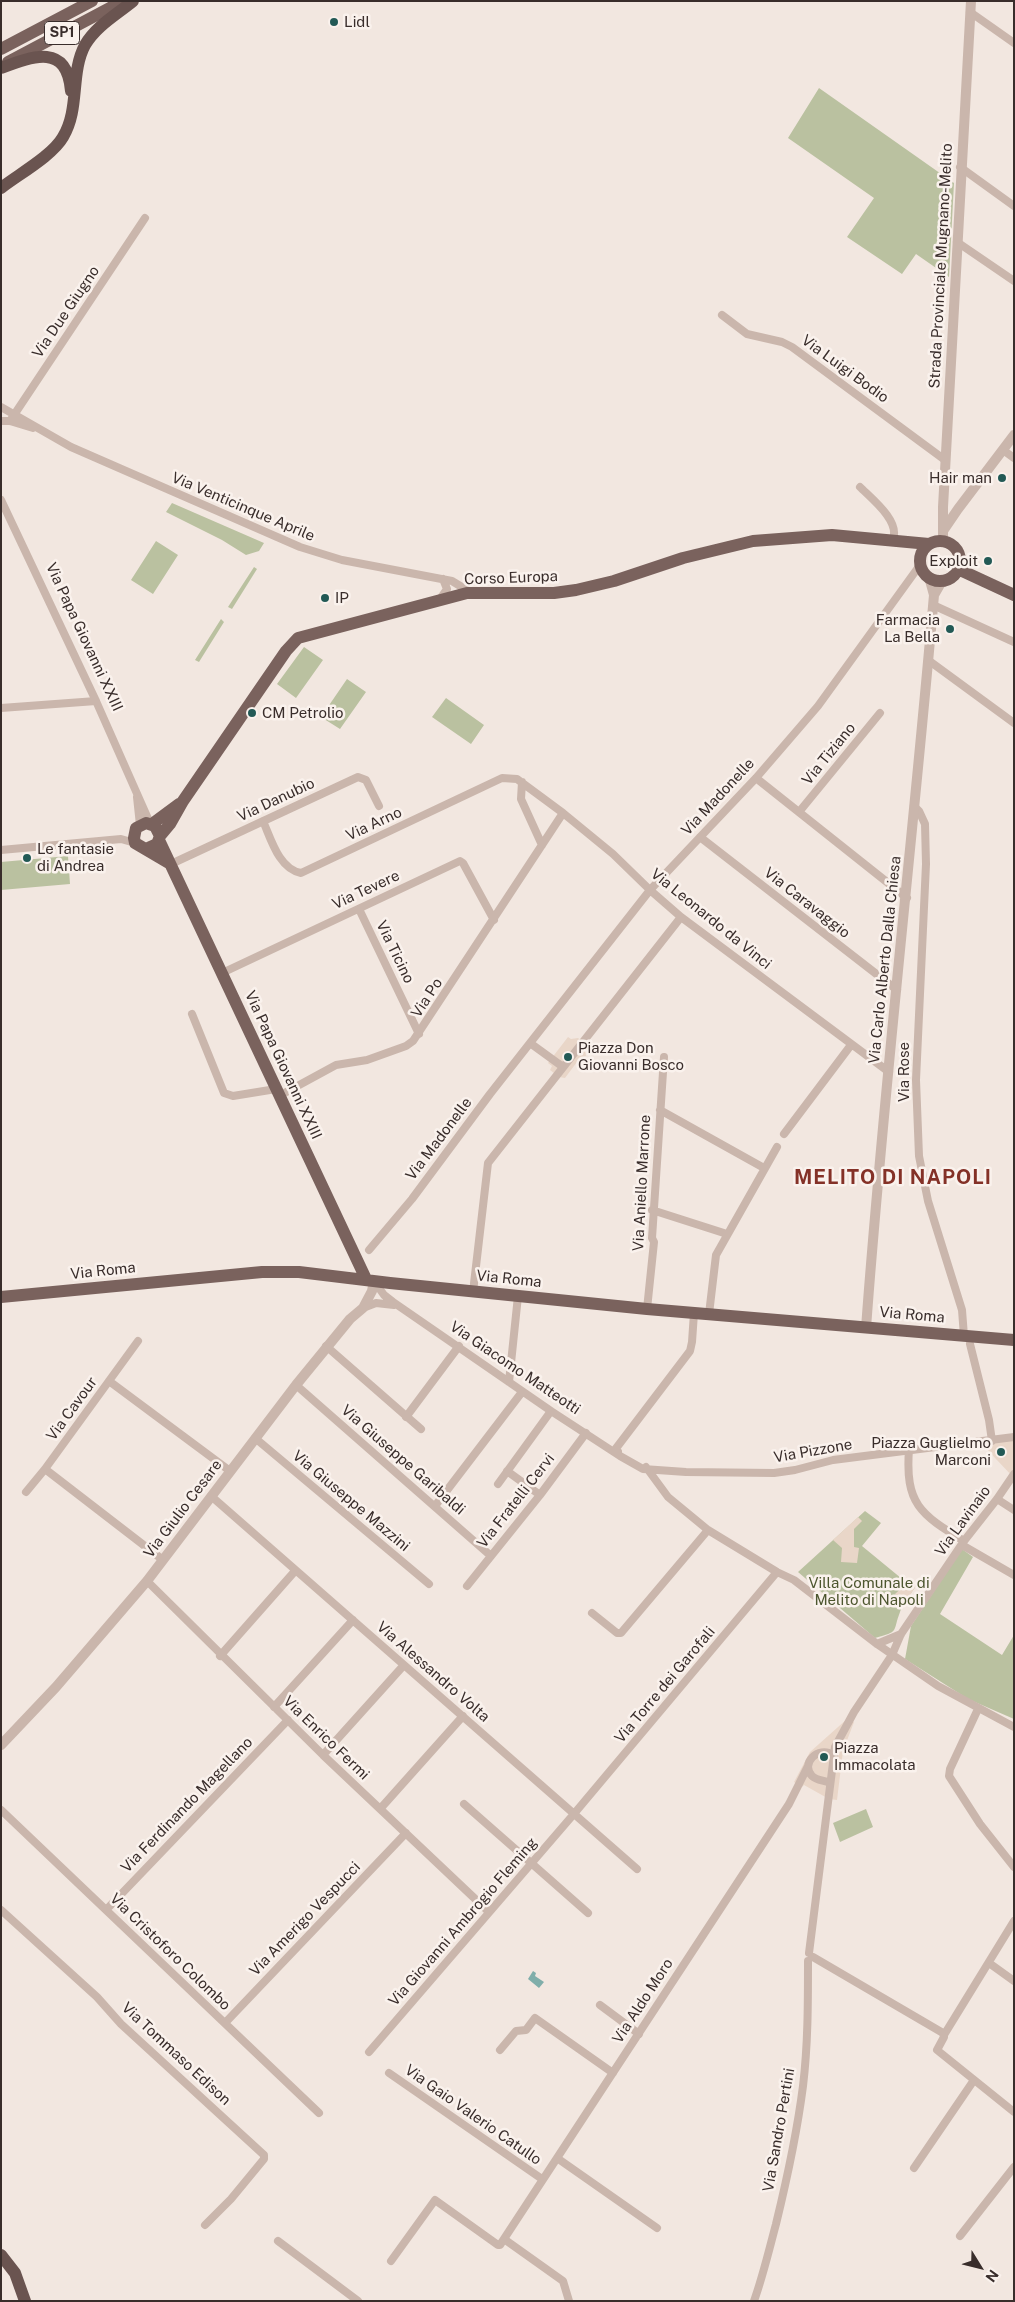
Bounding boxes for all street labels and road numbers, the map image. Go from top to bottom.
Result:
road number: SP1 [44,22,80,44]
street label: Strada Provinciale Mugnano-Melito [926,143,956,389]
street label: Via Due Giugno [29,263,103,361]
street label: Via Luigi Bodio [798,331,892,407]
street label: Via Venticinque Aprile [169,469,317,545]
street label: Via Papa Giovanni XXIII [42,560,126,714]
street label: Corso Europa [464,567,558,589]
street label: Via Tiziano [798,719,860,789]
street label: Via Madonelle [678,755,758,839]
street label: Via Danubio [235,774,317,826]
street label: Via Arno [343,803,405,845]
street label: Via Carlo Alberto Dalla Chiesa [865,855,905,1065]
street label: Via Caravaggio [760,864,854,942]
street label: Via Leonardo da Vinci [647,865,775,973]
street label: Via Tevere [330,867,402,913]
street label: Via Ticino [372,918,418,986]
street label: Via Po [408,975,446,1021]
street label: Via Papa Giovanni XXIII [241,988,325,1142]
street label: Via Rose [895,1042,913,1102]
street label: Via Madonelle [402,1094,476,1184]
street label: Via Aniello Marrone [629,1114,655,1252]
street label: Via Roma [70,1259,136,1283]
street label: Via Roma [476,1267,542,1291]
street label: Via Roma [879,1303,945,1327]
street label: Via Giacomo Matteotti [446,1318,584,1418]
street label: Via Cavour [43,1374,101,1444]
street label: Via Giuseppe Garibaldi [337,1401,469,1519]
street label: Via Pizzone [772,1435,854,1467]
street label: Via Giuseppe Mazzini [289,1447,413,1555]
street label: Via Fratelli Cervi [474,1450,558,1552]
street label: Via Giulio Cesare [140,1456,226,1562]
street label: Via Lavinaio [931,1482,995,1560]
street label: Via Alessandro Volta [373,1618,493,1726]
street label: Via Torre dei Garofali [611,1623,719,1747]
street label: Via Enrico Fermi [279,1692,373,1784]
street label: Via Ferdinando Magellano [117,1733,257,1877]
street label: Via Giovanni Ambrogio Fleming [385,1834,541,2010]
street label: Via Amerigo Vespucci [246,1858,364,1980]
street label: Via Cristoforo Colombo [106,1890,234,2014]
street label: Via Aldo Moro [609,1955,677,2047]
street label: Via Tommaso Edison [118,1999,234,2109]
street label: Via Gaio Valerio Catullo [401,2061,545,2169]
street label: Via Sandro Pertini [759,2067,799,2193]

